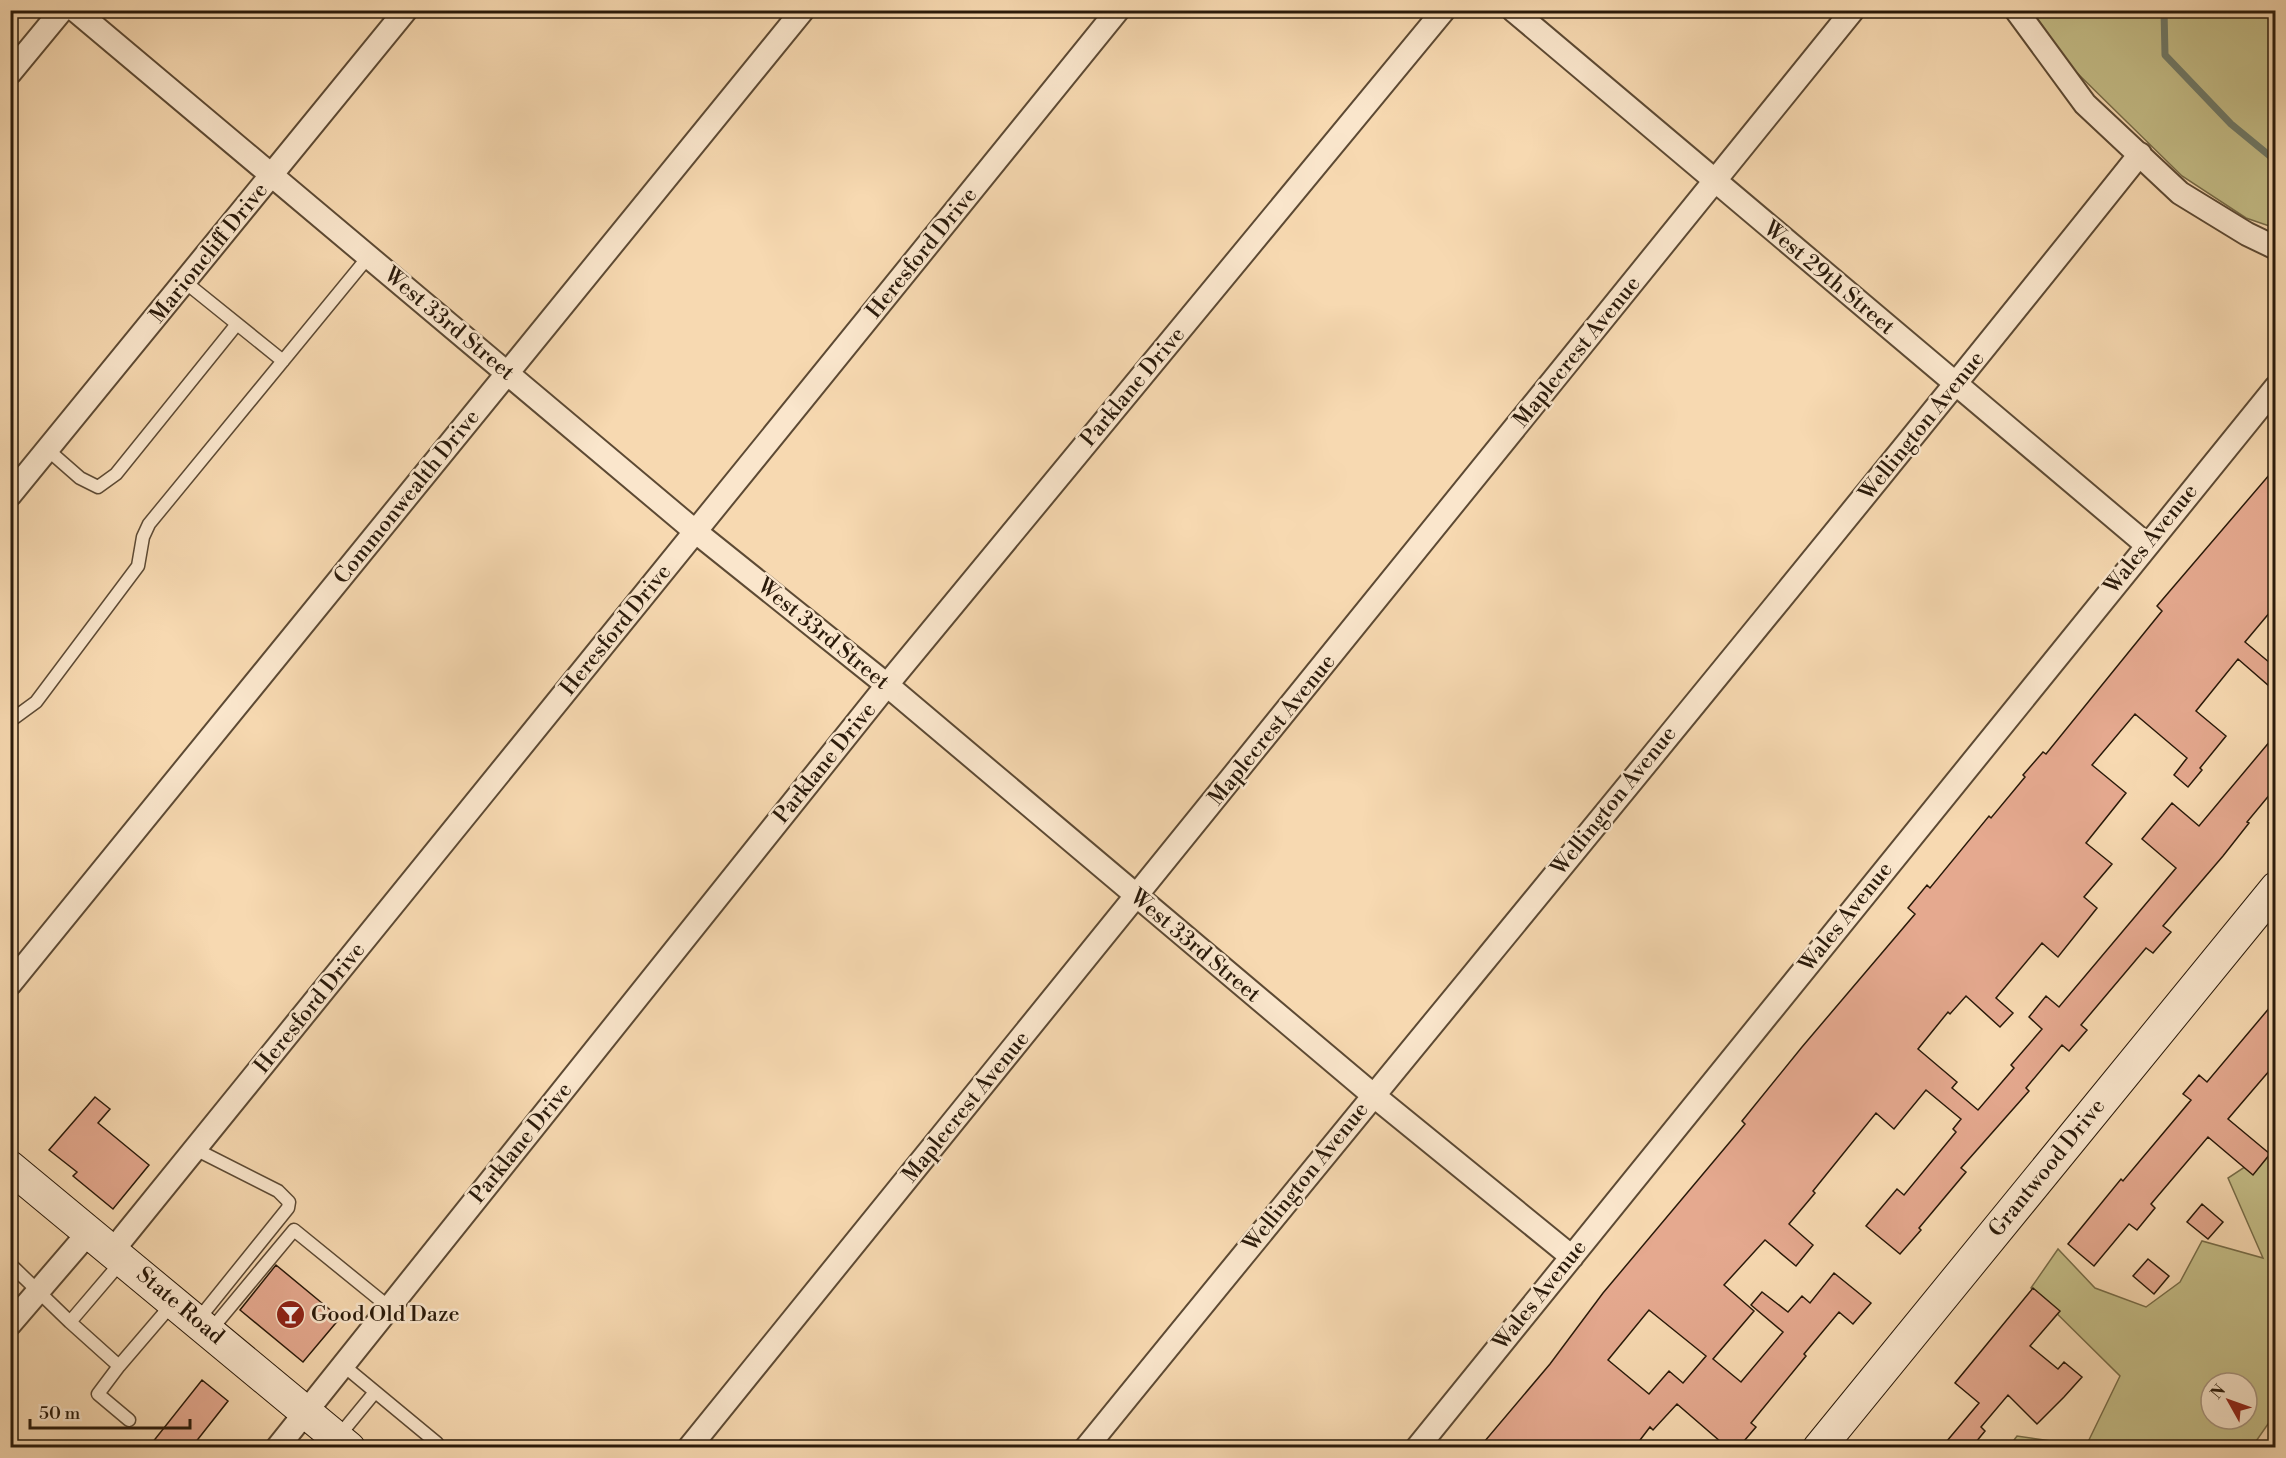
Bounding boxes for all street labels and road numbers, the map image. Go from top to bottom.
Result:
street label: Marioncliff Drive [144,177,274,329]
street label: Heresford Drive [861,182,983,324]
street label: West 29th Street [1757,215,1900,341]
street label: West 33rd Street [377,261,520,387]
street label: Maplecrest Avenue [1508,271,1646,433]
street label: Parklane Drive [1075,322,1191,452]
street label: Wellington Avenue [1853,346,1991,507]
street label: Commonwealth Drive [328,404,486,590]
street label: Wales Avenue [2098,478,2204,600]
street label: Heresford Drive [555,559,677,701]
street label: West 33rd Street [751,572,895,696]
street label: Maplecrest Avenue [1203,649,1341,811]
street label: Parklane Drive [768,697,882,829]
street label: Wellington Avenue [1545,721,1683,882]
street label: Wales Avenue [1793,856,1899,978]
street label: West 33rd Street [1123,883,1266,1009]
street label: Heresford Drive [249,937,371,1079]
street label: Maplecrest Avenue [897,1026,1035,1188]
street label: Parklane Drive [464,1077,578,1209]
street label: Grantwood Drive [1983,1093,2111,1243]
street label: Wellington Avenue [1237,1097,1375,1258]
street label: Wales Avenue [1487,1234,1593,1356]
street label: State Road [131,1262,230,1351]

